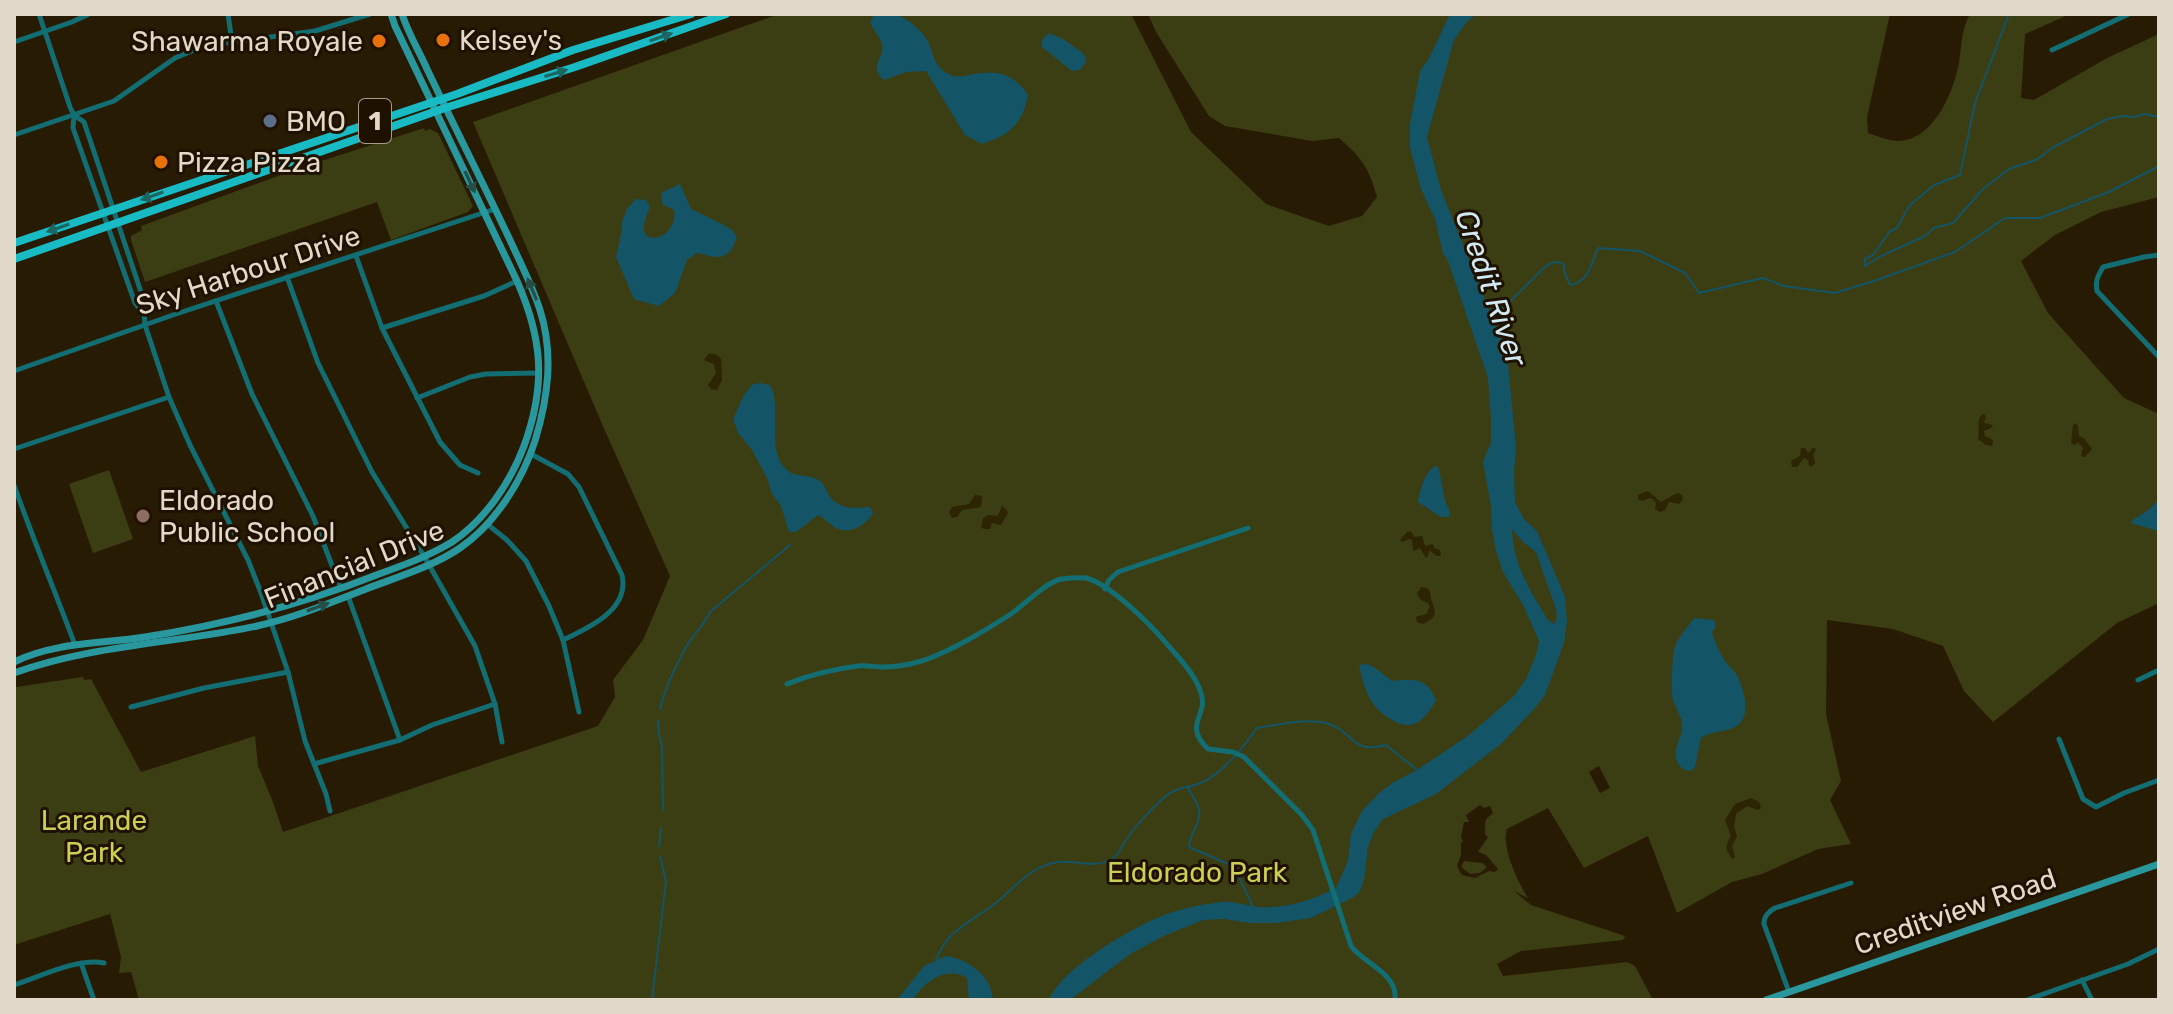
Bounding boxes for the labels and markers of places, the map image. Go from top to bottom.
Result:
place label: Kelsey's [459,24,562,57]
place label: Shawarma Royale [131,25,363,58]
marker: Kelsey's [434,31,452,49]
marker: Shawarma Royale [370,32,388,50]
place label: BMO [286,105,346,138]
marker: BMO [261,112,279,130]
place label: Pizza Pizza [177,146,321,179]
marker: Pizza Pizza [152,153,170,171]
place label: Eldorado Public School [159,484,335,549]
marker: Eldorado Public School [134,507,152,525]

